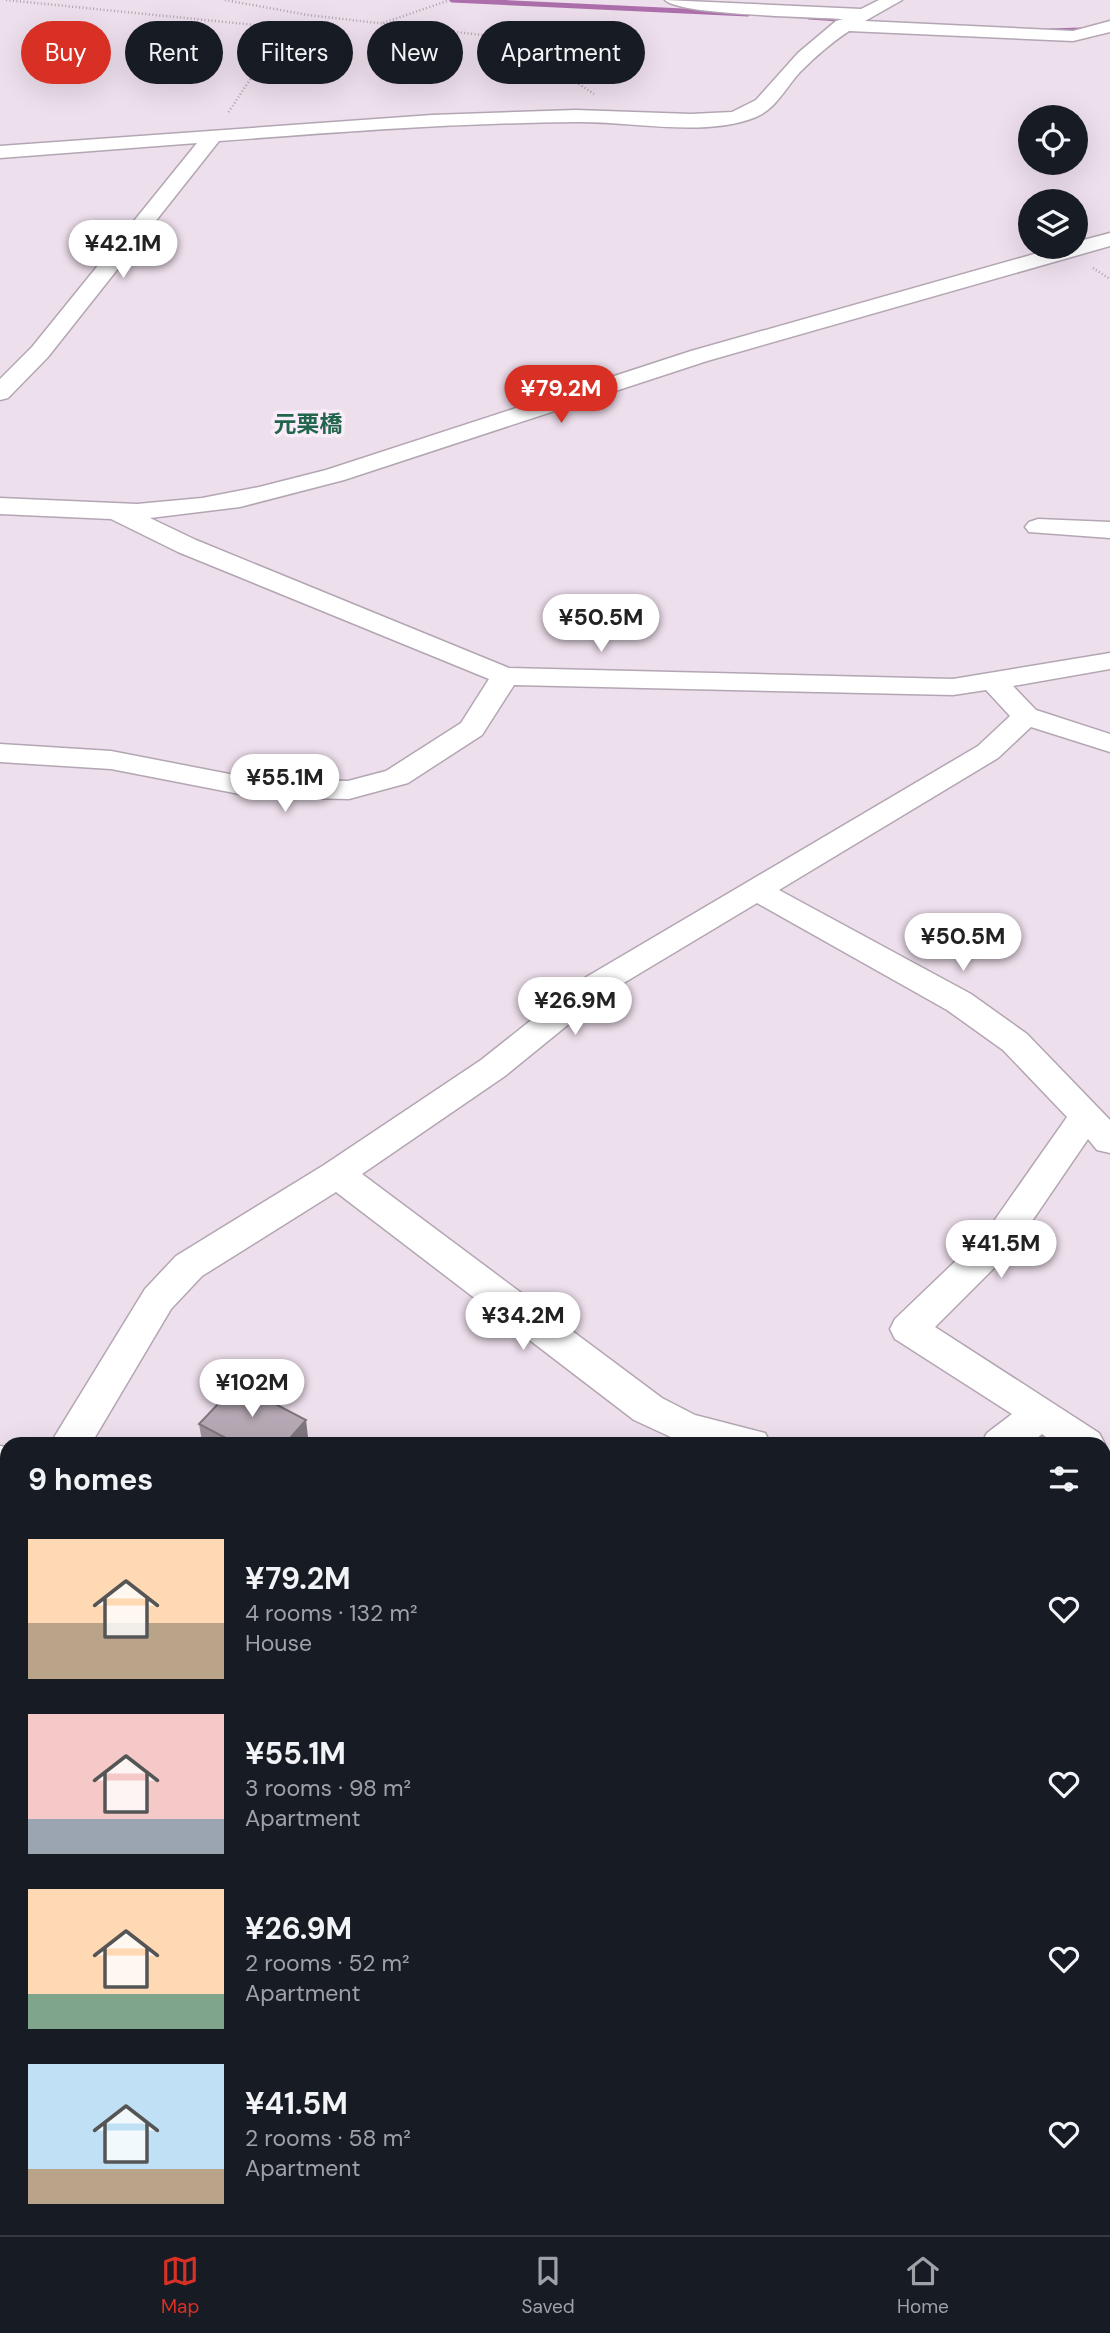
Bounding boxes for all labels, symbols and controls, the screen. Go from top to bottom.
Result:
chip: Buy [21,21,111,84]
chip: Rent [125,21,223,84]
chip: Filters [237,21,353,84]
chip: New [367,21,463,84]
chip: Apartment [477,21,645,84]
map controls [1018,105,1088,259]
button: locate [1018,105,1088,175]
button: layers [1018,189,1088,259]
pin: ¥42.1M [66,220,180,280]
text: ¥42.1M [85,228,161,258]
pin: ¥79.2M [504,366,618,425]
text: ¥79.2M [520,373,602,403]
district label: 元栗橋 [274,409,343,439]
pin: ¥50.5M [544,594,658,654]
text: ¥50.5M [558,602,644,632]
pin: ¥55.1M [228,754,342,814]
text: ¥55.1M [246,762,324,792]
pin: ¥50.5M [906,914,1020,973]
text: ¥50.5M [920,921,1006,951]
pin: ¥26.9M [518,978,632,1037]
text: ¥26.9M [534,985,616,1015]
pin: ¥41.5M [944,1220,1058,1280]
text: ¥41.5M [962,1228,1040,1258]
pin: ¥34.2M [466,1292,580,1352]
text: ¥34.2M [481,1300,565,1330]
pin: ¥102M [203,1360,301,1419]
text: ¥102M [215,1367,289,1397]
text: 9 homes [28,1460,153,1499]
icon: filters [1045,1460,1083,1498]
text: ¥79.2M [245,1559,351,1598]
icon: home [84,1567,168,1651]
icon: heart [1045,1590,1083,1628]
text: 4 rooms · 132 m² [245,1598,417,1628]
text: House [245,1628,312,1658]
text: ¥55.1M [245,1734,346,1773]
icon: home [84,1742,168,1826]
icon: heart [1045,1765,1083,1803]
text: 3 rooms · 98 m² [245,1773,411,1803]
text: Apartment [245,1803,360,1833]
text: ¥26.9M [245,1909,352,1948]
icon: home [84,1917,168,2001]
icon: heart [1045,1940,1083,1978]
text: 2 rooms · 52 m² [245,1948,410,1978]
text: Apartment [245,1978,360,2008]
text: ¥41.5M [245,2084,348,2123]
icon: home [84,2092,168,2176]
icon: heart [1045,2115,1083,2153]
text: 2 rooms · 58 m² [245,2123,411,2153]
text: Apartment [245,2153,360,2183]
tab: Map [161,2252,199,2319]
tab: Saved [522,2252,575,2319]
tab: Home [897,2252,949,2319]

